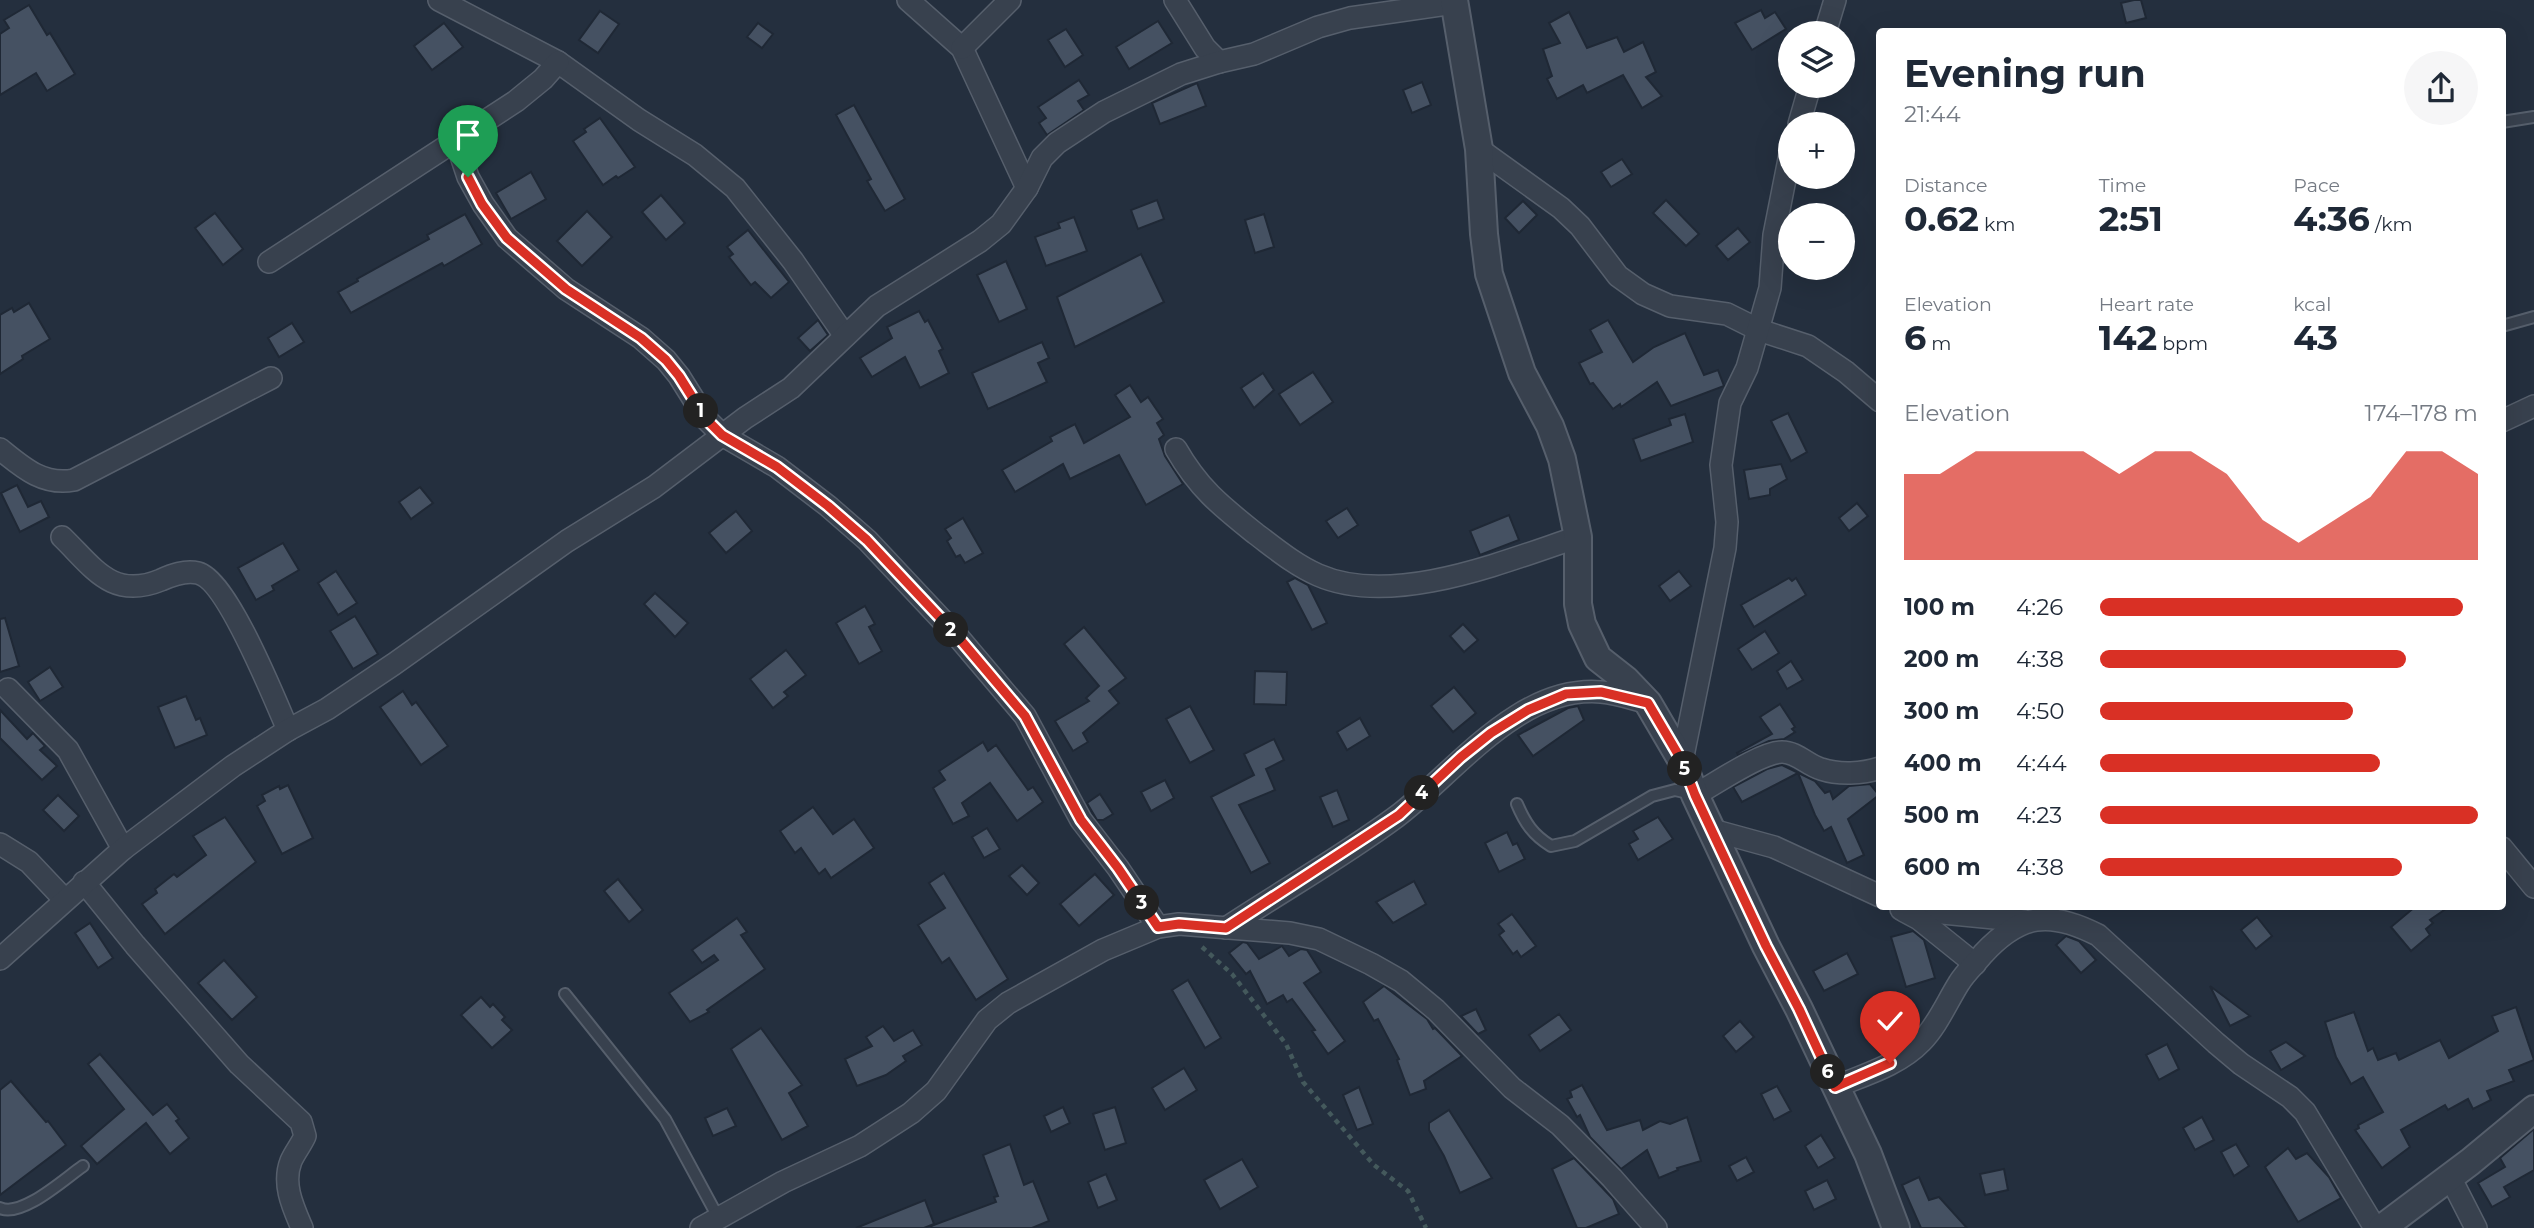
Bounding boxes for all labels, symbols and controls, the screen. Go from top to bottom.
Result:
map controls [1778,21,1855,280]
button: layers [1778,21,1855,98]
text: Evening run [1904,50,2146,97]
button: share [2404,51,2478,125]
text: 21:44 [1904,100,1961,128]
pin [438,105,498,177]
button: + [1778,112,1855,189]
icon: arrive [449,116,487,154]
text: Distance [1904,174,1987,197]
text: Time [2099,174,2146,197]
text: Pace [2293,174,2340,197]
text: 0.62 [1904,197,1979,240]
text: 2:51 [2099,197,2163,240]
text: 4:36 [2293,197,2370,240]
button: − [1778,203,1855,280]
text: km [1979,213,2015,236]
text: /km [2370,213,2413,236]
text: Elevation [1904,293,1992,316]
text: Heart rate [2099,293,2194,316]
text: kcal [2293,293,2331,316]
text: 6 [1904,316,1926,359]
text: 142 [2099,316,2157,359]
text: 43 [2293,316,2338,359]
text: m [1926,332,1951,355]
text: bpm [2157,332,2208,355]
pin: 1 [684,394,718,428]
text: 1 [697,399,704,422]
text: Elevation [1904,399,2010,427]
text: 174–178 m [2365,399,2478,427]
text: 100 m [1904,593,1975,621]
text: 4:26 [2016,593,2063,621]
pin: 2 [934,612,968,648]
text: 2 [945,618,956,641]
text: 200 m [1904,645,1979,673]
text: 4:38 [2016,645,2064,673]
text: 300 m [1904,697,1980,725]
text: 4:50 [2016,697,2064,725]
text: 400 m [1904,749,1982,777]
text: 4:44 [2016,749,2067,777]
pin: 5 [1668,752,1702,786]
text: 5 [1679,757,1690,780]
pin: 4 [1404,776,1440,810]
text: 4 [1415,781,1428,804]
text: 500 m [1904,801,1980,829]
text: 4:23 [2016,801,2062,829]
text: 600 m [1904,853,1981,881]
text: 4:38 [2016,853,2064,881]
pin: 3 [1124,886,1160,920]
text: 3 [1136,891,1147,914]
pin [1860,991,1920,1063]
icon: check [1871,1002,1909,1040]
pin: 6 [1811,1054,1846,1090]
text: 6 [1821,1060,1834,1083]

